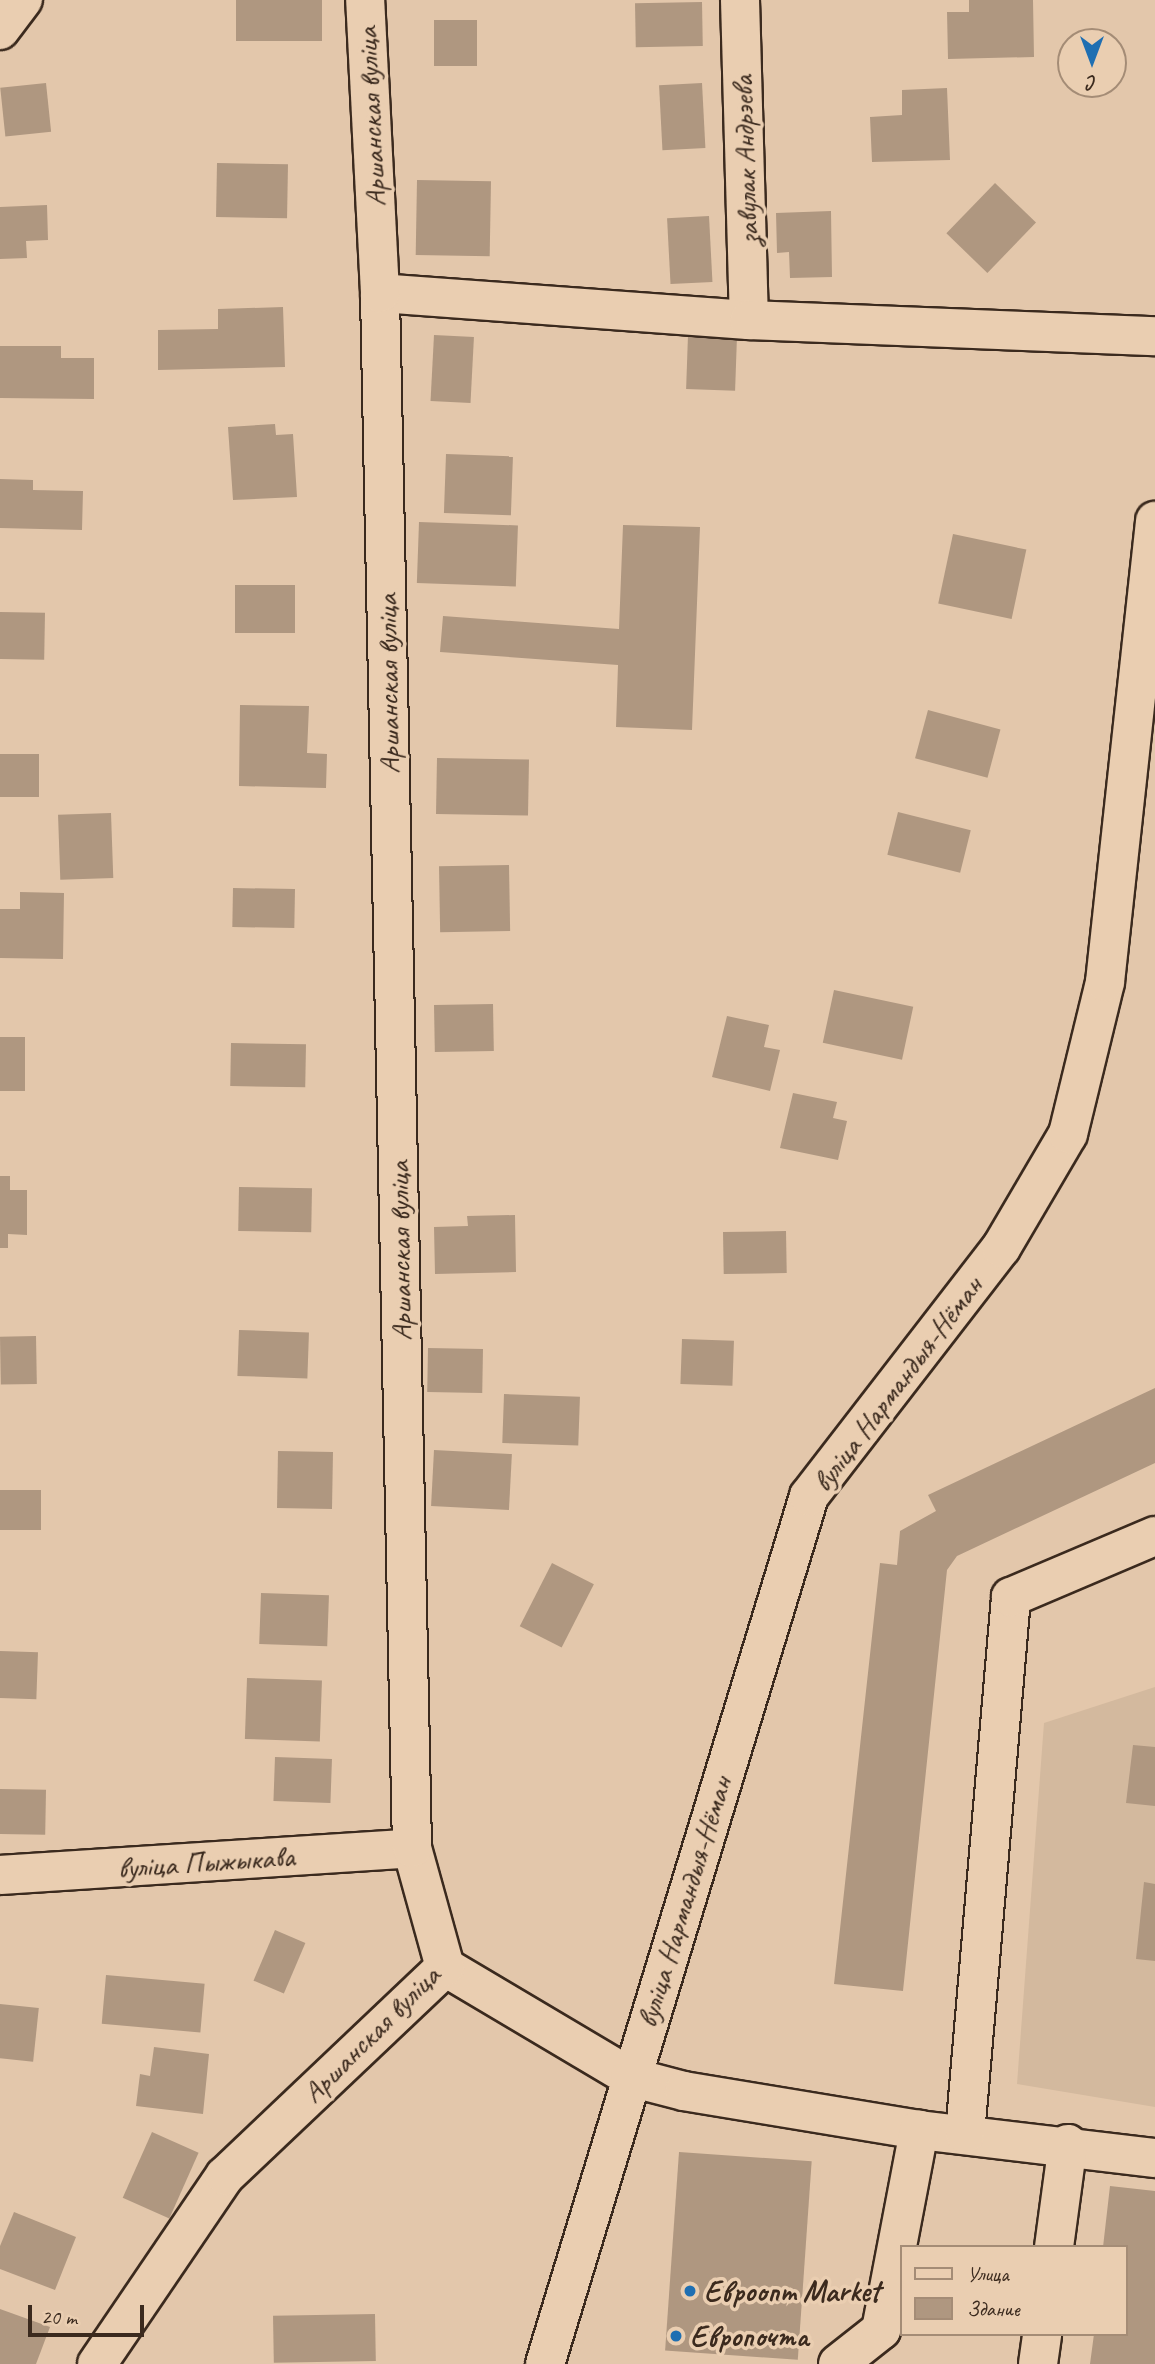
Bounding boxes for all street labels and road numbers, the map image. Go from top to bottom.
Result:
street label: Аршанская вуліца [348,27,394,207]
street label: завулак Андрэева [724,75,766,245]
street label: Аршанская вуліца [368,595,408,773]
street label: Аршанская вуліца [380,1162,420,1340]
street label: вуліца Нармандыя-Нёман [803,1268,991,1500]
street label: вуліца Нармандыя-Нёман [628,1770,740,2034]
street label: вуліца Пыжыкава [116,1838,296,1886]
street label: Аршанская вуліца [295,1958,447,2110]

